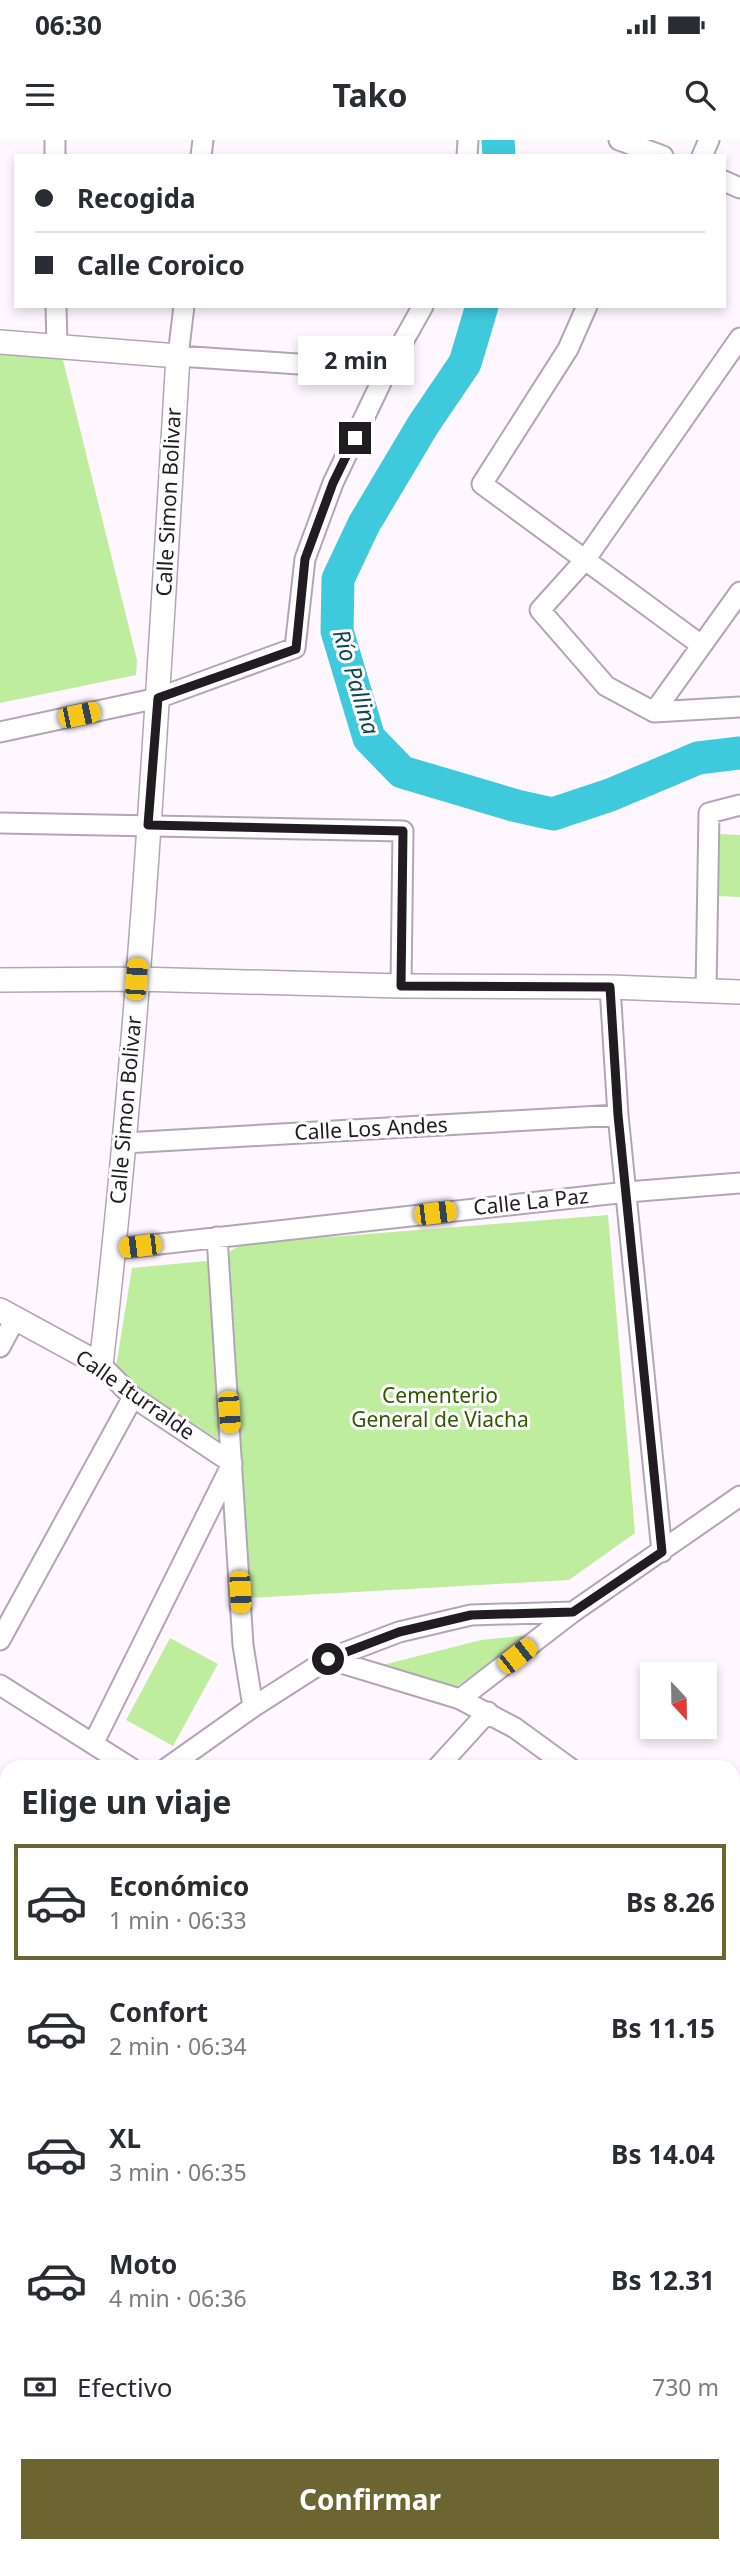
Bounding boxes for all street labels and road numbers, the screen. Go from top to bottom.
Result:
street label: Calle Simon Bolivar [149,406,187,597]
street label: Calle Simon Bolivar [103,1014,147,1205]
street label: Calle Los Andes [293,1110,448,1146]
street label: Calle La Paz [472,1181,590,1221]
street label: Calle Iturralde [70,1343,201,1446]

